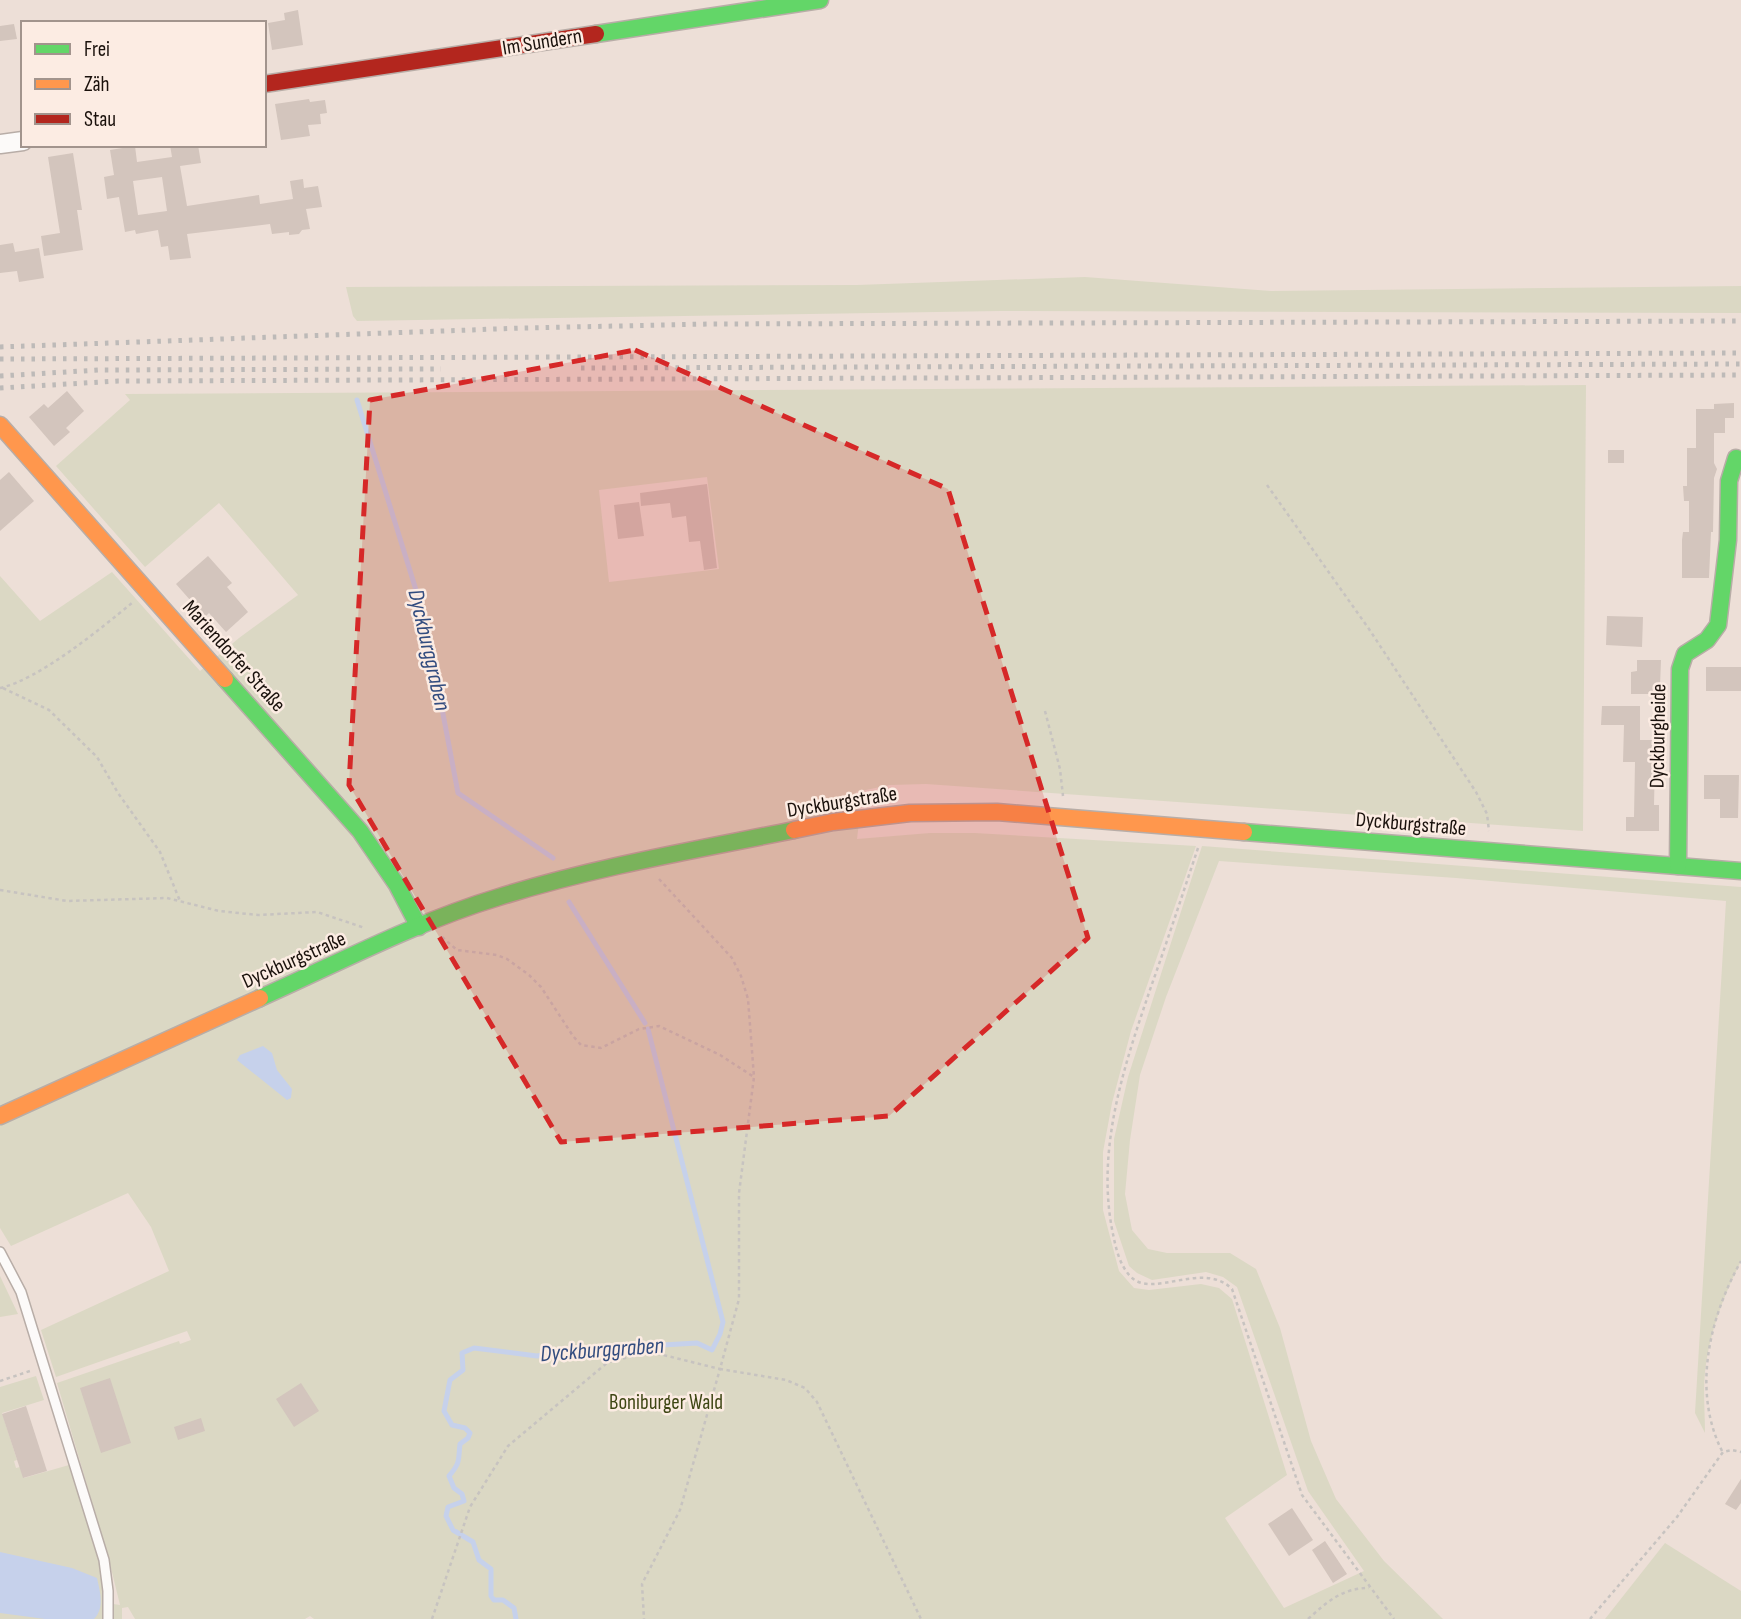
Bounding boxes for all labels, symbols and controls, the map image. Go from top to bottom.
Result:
legend [21,21,266,147]
street label: Im Sundern [501,23,583,61]
text: Frei [84,37,110,62]
text: Zäh [84,72,110,97]
text: Stau [84,107,116,132]
water label: Dyckburggraben [401,586,457,714]
street label: Mariendorfer Straße [177,595,291,717]
street label: Dyckburgheide [1645,684,1671,788]
street label: Dyckburgstraße [785,781,899,823]
street label: Dyckburgstraße [1355,807,1467,841]
street label: Dyckburgstraße [238,926,350,994]
water label: Dyckburggraben [539,1332,665,1368]
park label: Boniburger Wald [609,1390,723,1415]

